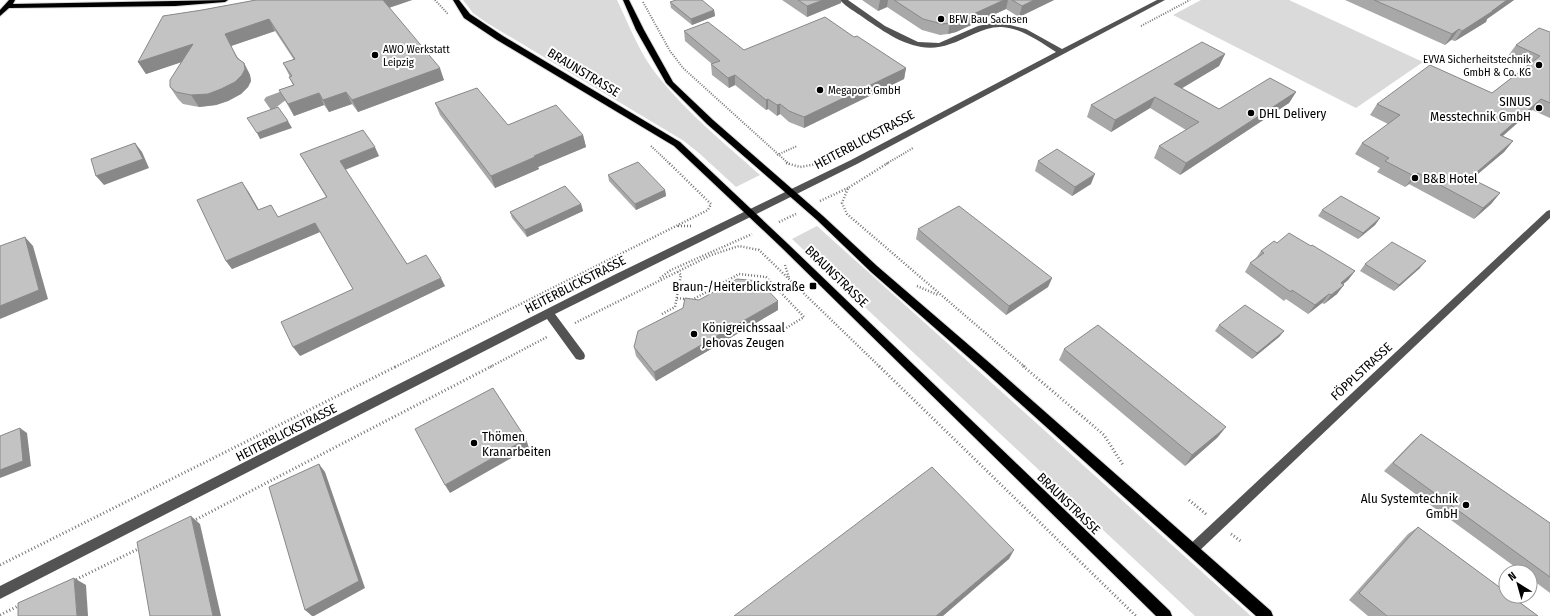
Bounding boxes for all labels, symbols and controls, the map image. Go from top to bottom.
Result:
place label: BFW Bau Sachsen [949,13,1028,26]
marker: BFW Bau Sachsen [936,14,946,24]
place label: AWO Werkstatt Leipzig [383,43,450,69]
street label: BRAUNSTRASSE [545,45,622,100]
marker: AWO Werkstatt Leipzig [370,50,380,60]
place label: EVVA Sicherheitstechnik GmbH & Co. KG [1423,53,1532,79]
marker: EVVA Sicherheitstechnik GmbH & Co. KG [1534,60,1544,70]
place label: Megaport GmbH [828,84,901,97]
marker: Megaport GmbH [815,85,825,95]
place label: SINUS Messtechnik GmbH [1430,94,1531,124]
marker: SINUS Messtechnik GmbH [1534,103,1544,113]
place label: DHL Delivery [1259,106,1327,121]
street label: HEITERBLICKSTRASSE [812,107,917,172]
marker: DHL Delivery [1246,108,1256,118]
place label: B&B Hotel [1423,171,1478,186]
marker: B&B Hotel [1410,173,1420,183]
street label: BRAUNSTRASSE [802,243,871,310]
street label: HEITERBLICKSTRASSE [522,253,628,316]
place label: Braun-/Heiterblickstraße [672,279,805,294]
marker: Braun-/Heiterblickstraße [808,281,818,291]
place label: Königreichssaal Jehovas Zeugen [702,320,785,350]
marker: Königreichssaal Jehovas Zeugen [689,329,699,339]
street label: FÖPPLSTRASSE [1327,339,1395,403]
street label: HEITERBLICKSTRASSE [233,401,339,464]
place label: Thömen Kranarbeiten [482,429,551,459]
marker: Thömen Kranarbeiten [469,438,479,448]
street label: BRAUNSTRASSE [1034,470,1103,537]
place label: Alu Systemtechnik GmbH [1361,491,1459,521]
marker: Alu Systemtechnik GmbH [1461,500,1471,510]
north arrow [1498,564,1538,604]
text: N [1506,569,1519,584]

